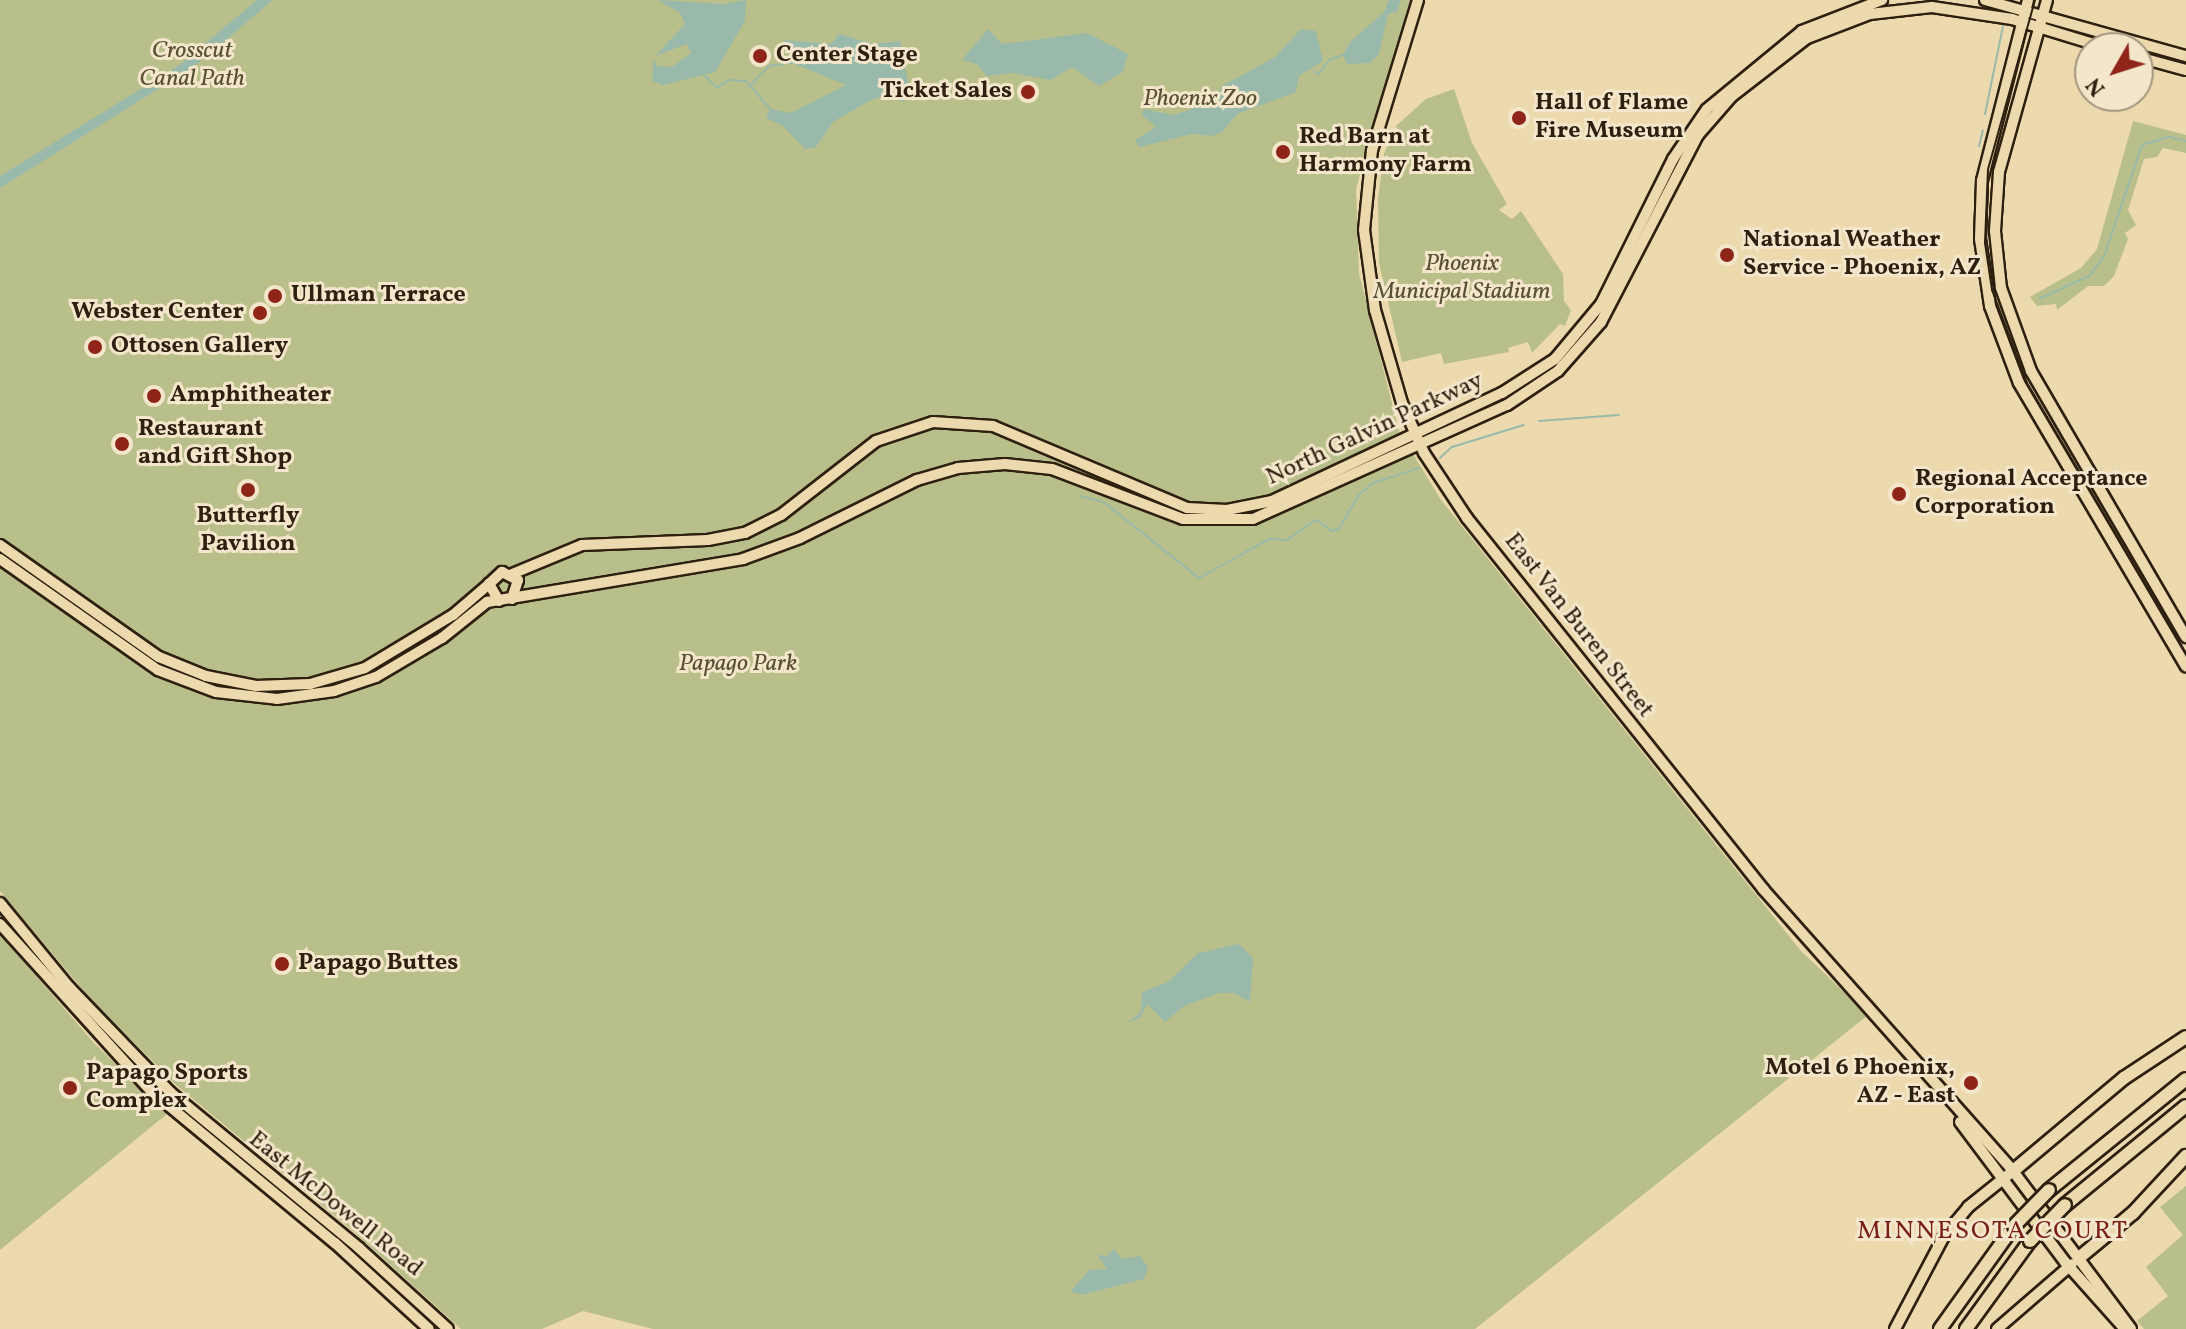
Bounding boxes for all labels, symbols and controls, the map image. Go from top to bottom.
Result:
north arrow [2074,32,2154,112]
park label: Crosscut Canal Path [139,38,245,94]
place label: Center Stage [776,42,918,70]
marker: Center Stage [751,47,769,65]
text: N [2079,70,2114,102]
place label: Ticket Sales [880,78,1012,106]
marker: Ticket Sales [1019,83,1037,101]
park label: Phoenix Zoo [1143,86,1257,114]
place label: Hall of Flame Fire Museum [1535,90,1686,146]
marker: Hall of Flame Fire Museum [1510,109,1528,127]
place label: Red Barn at Harmony Farm [1299,124,1472,180]
marker: Red Barn at Harmony Farm [1274,143,1292,161]
place label: National Weather Service - Phoenix, AZ [1743,227,1982,283]
marker: National Weather Service - Phoenix, AZ [1718,246,1736,264]
park label: Phoenix Municipal Stadium [1373,251,1551,307]
place label: Ullman Terrace [291,282,466,310]
marker: Ullman Terrace [266,287,284,305]
place label: Webster Center [71,299,244,327]
marker: Webster Center [251,304,269,322]
place label: Ottosen Gallery [111,333,288,361]
marker: Ottosen Gallery [86,338,104,356]
street label: North Galvin Parkway [1262,367,1488,493]
place label: Amphitheater [170,382,331,410]
marker: Amphitheater [145,387,163,405]
place label: Restaurant and Gift Shop [138,416,292,472]
marker: Restaurant and Gift Shop [113,435,131,453]
place label: Regional Acceptance Corporation [1915,466,2148,522]
marker: Butterfly Pavilion [239,481,257,499]
marker: Regional Acceptance Corporation [1890,485,1908,503]
place label: Butterfly Pavilion [197,503,299,559]
street label: East Van Buren Street [1497,528,1659,724]
park label: Papago Park [679,651,797,679]
place label: Papago Buttes [298,950,458,978]
marker: Papago Buttes [273,955,291,973]
place label: Motel 6 Phoenix, AZ - East [1765,1055,1955,1111]
place label: Papago Sports Complex [86,1060,248,1116]
marker: Motel 6 Phoenix, AZ - East [1962,1074,1980,1092]
marker: Papago Sports Complex [61,1079,79,1097]
street label: East McDowell Road [242,1126,428,1284]
district label: MINNESOTA COURT [1857,1216,2129,1248]

